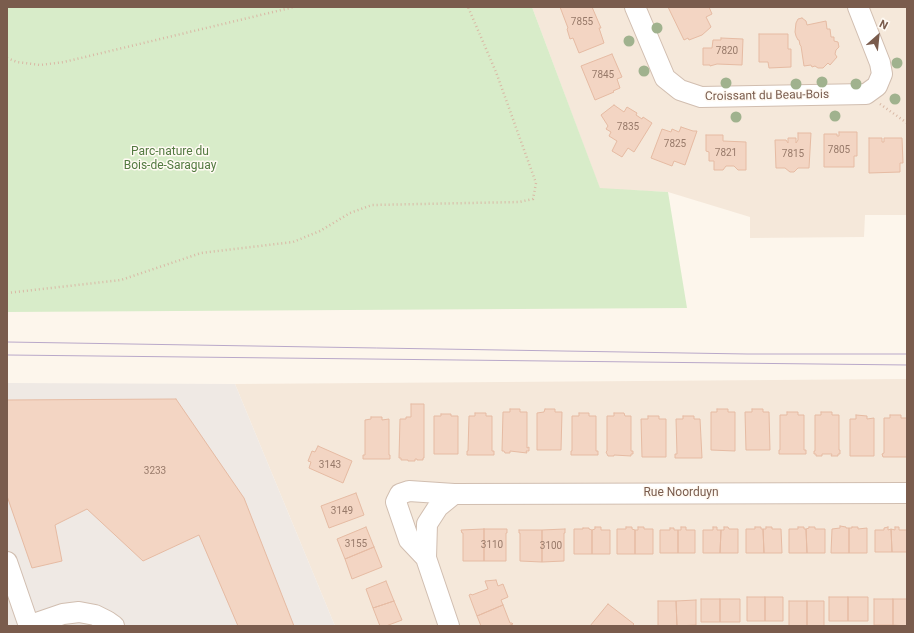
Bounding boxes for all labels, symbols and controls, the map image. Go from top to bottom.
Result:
house number: 7855 [571,16,593,28]
north arrow [858,16,898,56]
text: N [877,17,890,32]
house number: 7820 [716,45,738,57]
house number: 7845 [592,69,614,81]
street label: Croissant du Beau-Bois [705,88,829,104]
house number: 7835 [617,121,639,133]
house number: 7825 [664,138,686,150]
house number: 7805 [828,144,850,156]
park label: Parc-nature du Bois-de-Saraguay [124,145,216,173]
house number: 7821 [715,147,737,159]
house number: 7815 [782,148,804,160]
house number: 3143 [319,459,341,471]
house number: 3233 [144,465,166,477]
street label: Rue Noorduyn [643,486,719,500]
house number: 3149 [331,505,353,517]
house number: 3155 [345,538,367,550]
house number: 3110 [481,539,503,551]
house number: 3100 [540,540,562,552]

